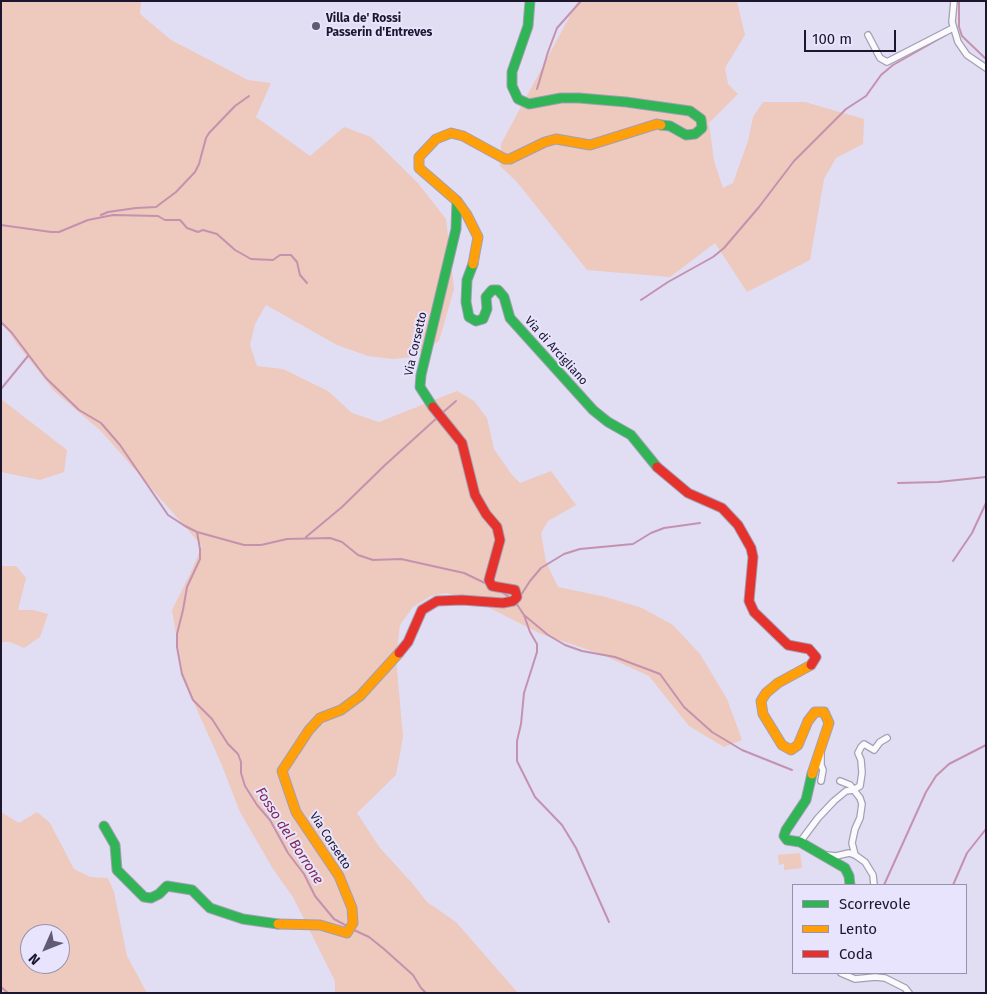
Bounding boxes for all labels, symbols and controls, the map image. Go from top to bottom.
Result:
place label: Villa de' Rossi Passerin d'Entreves [326,12,432,40]
marker: Villa de' Rossi Passerin d'Entreves [310,20,322,32]
scale bar [807,20,900,52]
text: 100 m [812,30,852,48]
street label: Via Corsetto [402,311,430,377]
street label: Via di Arcigliano [521,314,591,388]
water label: Fosso del Borrone [251,784,327,888]
street label: Via Corsetto [306,810,354,872]
legend [792,884,967,974]
text: Scorrevole [839,895,911,913]
text: Lento [839,920,877,938]
north arrow [20,924,70,974]
text: Coda [839,945,873,963]
text: N [25,950,44,968]

